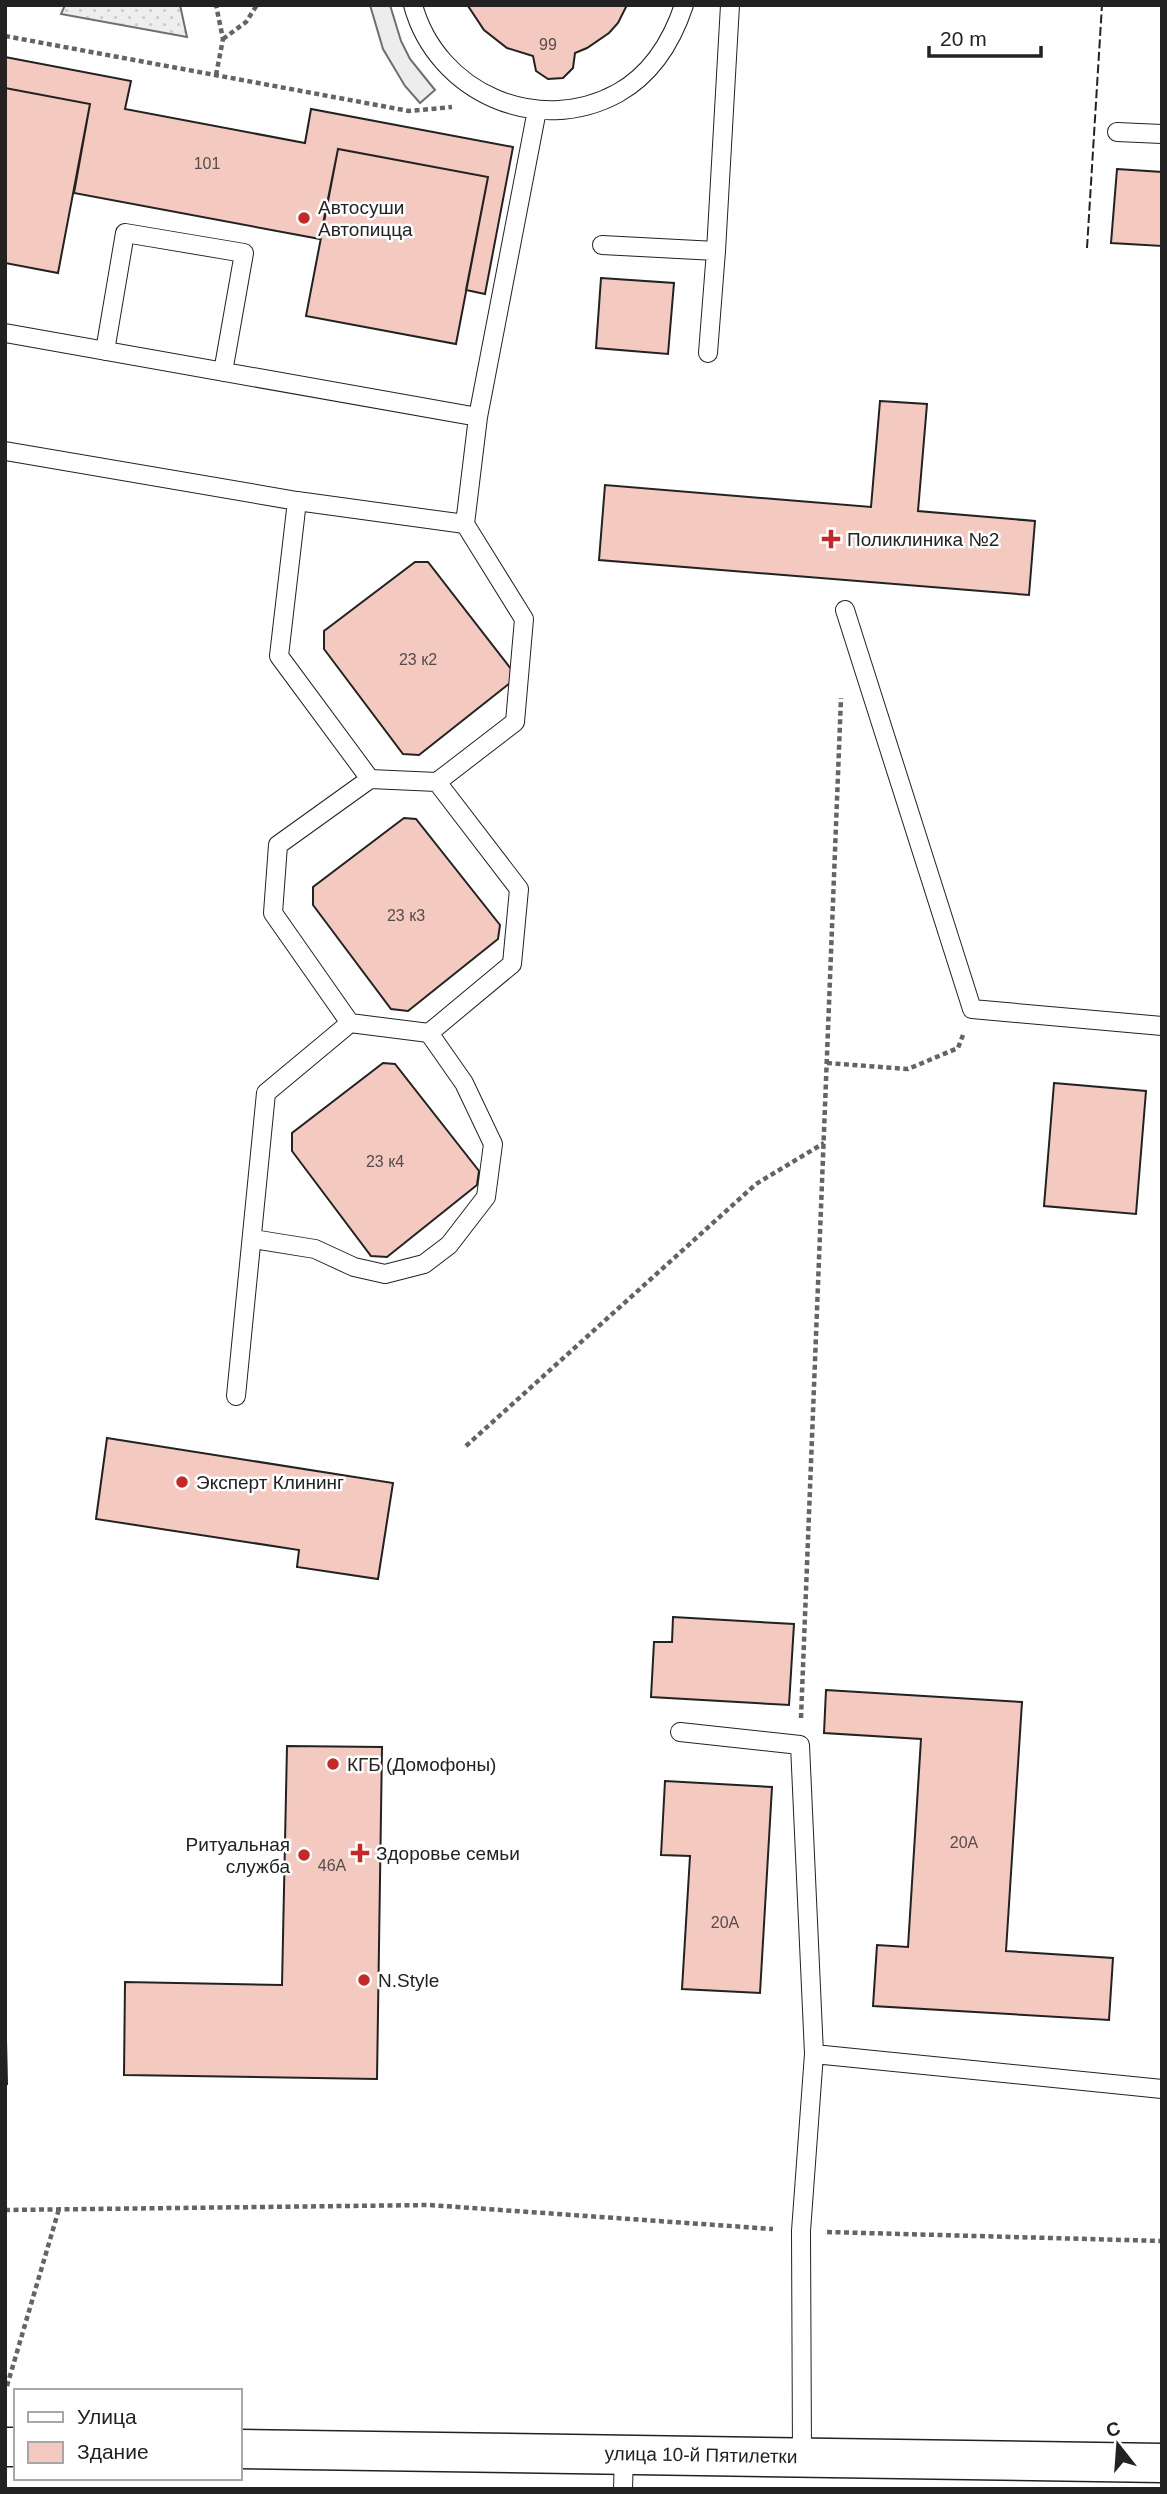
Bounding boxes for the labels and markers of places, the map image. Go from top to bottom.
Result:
place label: Автосуши Автопицца [318,197,413,240]
marker: Автосуши Автопицца [296,210,312,226]
marker: Поликлиника №2 [821,529,841,549]
place label: Поликлиника №2 [847,529,999,550]
place label: Эксперт Клининг [196,1472,344,1493]
marker: Эксперт Клининг [174,1474,190,1490]
place label: КГБ (Домофоны) [347,1754,496,1775]
marker: КГБ (Домофоны) [325,1756,341,1772]
place label: Ритуальная служба [186,1834,290,1877]
marker: Здоровье семьи [350,1843,370,1863]
place label: Здоровье семьи [376,1843,520,1864]
marker: Ритуальная служба [296,1847,312,1863]
place label: N.Style [378,1970,439,1991]
marker: N.Style [356,1972,372,1988]

